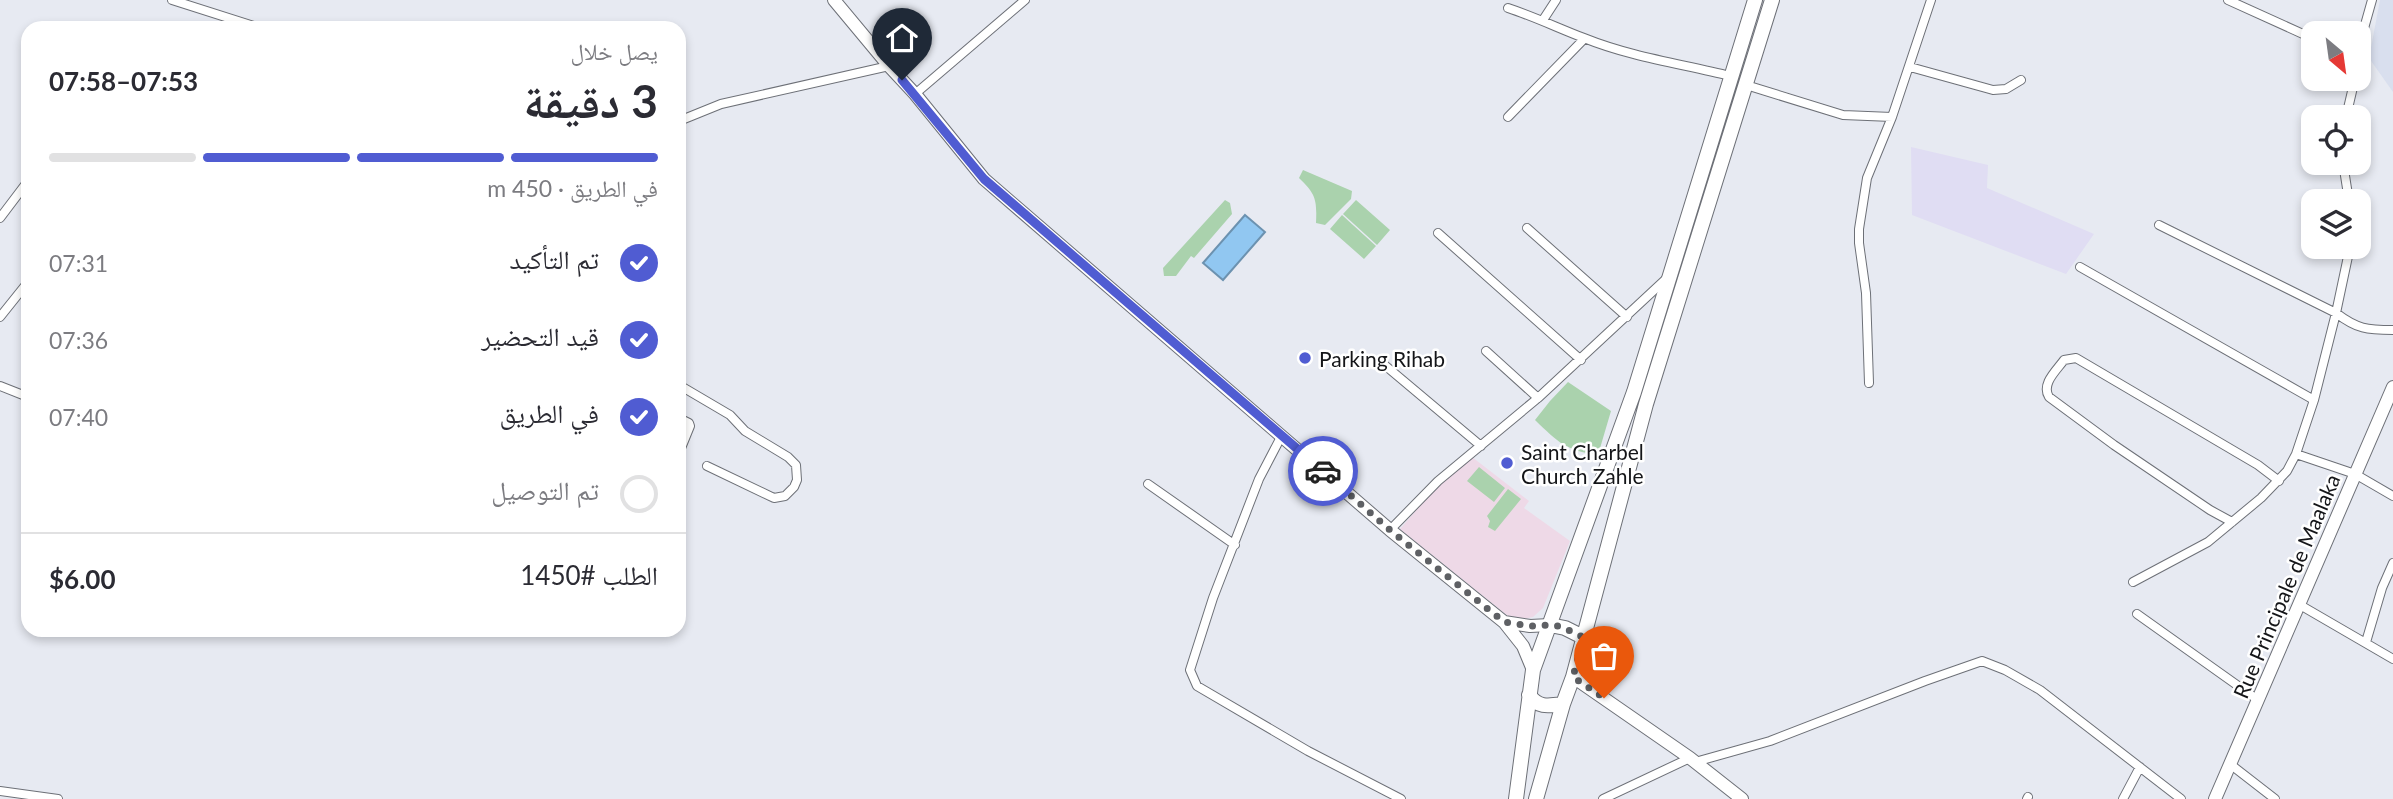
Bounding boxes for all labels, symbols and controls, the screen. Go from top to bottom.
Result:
pin [872,8,932,80]
icon: home [883,19,921,57]
north arrow [2301,21,2371,91]
map controls [2301,21,2371,259]
text: يصل خلال [570,37,658,65]
text: 07:53–07:58 [49,65,198,97]
text: 3 دقيقة [524,73,658,128]
button: locate [2301,105,2371,175]
text: في الطريق · 450 m [487,174,658,202]
button: layers [2301,189,2371,259]
text: تم التأكيد [510,243,599,275]
icon: check [620,244,658,282]
text: 07:31 [49,249,108,277]
text: قيد التحضير [481,320,599,352]
icon: check [620,321,658,359]
text: 07:36 [49,326,108,354]
place label: Parking Rihab [1319,346,1445,371]
marker: Parking Rihab [1297,350,1313,366]
text: في الطريق [499,397,599,429]
icon: check [620,398,658,436]
text: 07:40 [49,403,108,431]
courier [1288,436,1358,506]
place label: Saint Charbel Church Zahle [1521,439,1644,488]
icon: car [1304,452,1342,490]
marker: Saint Charbel Church Zahle [1499,455,1515,471]
street label: Rue Principale de Maalaka [2227,470,2345,702]
text: تم التوصيل [491,474,599,506]
text: الطلب #1450 [520,559,658,591]
text: $6.00 [49,563,116,595]
pin [1574,626,1634,698]
icon: bag [1585,637,1623,675]

